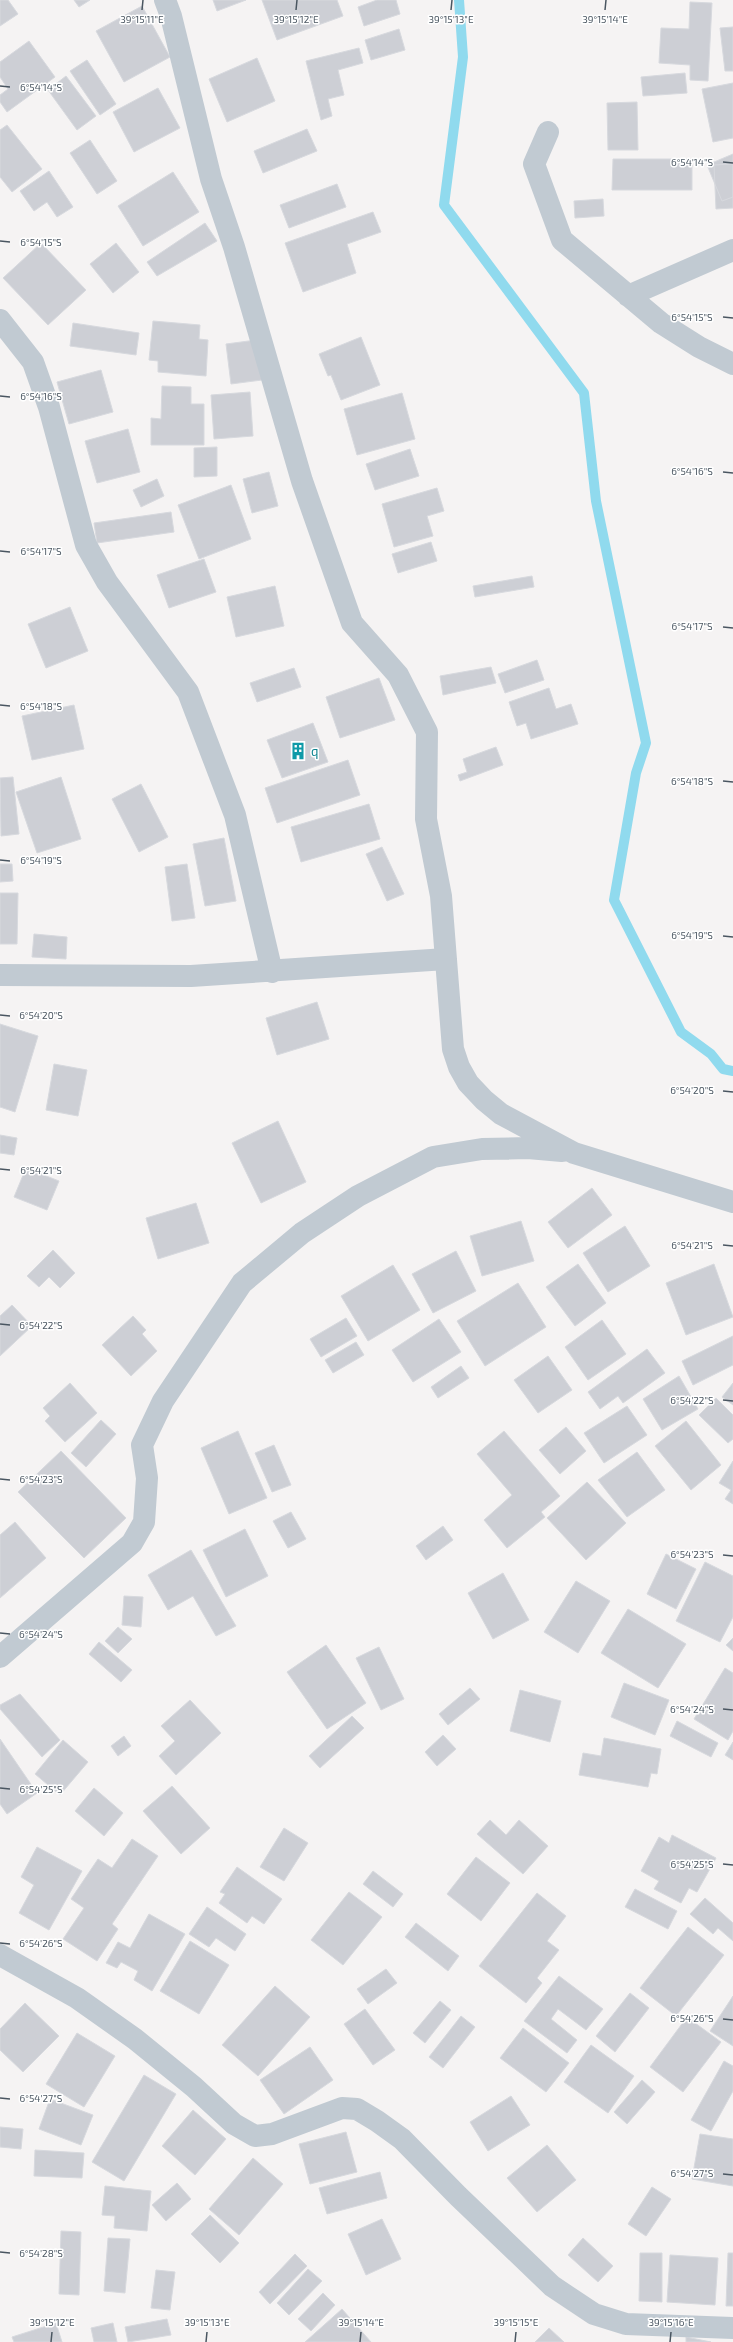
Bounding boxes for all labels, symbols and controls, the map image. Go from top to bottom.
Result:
text: 39°15'11"E [120,13,164,25]
text: 39°15'12"E [273,13,319,25]
text: 39°15'13"E [428,13,474,25]
text: 39°15'14"E [582,13,628,25]
text: 6°54'14"S [20,81,62,93]
text: 6°54'14"S [671,156,713,168]
text: 6°54'15"S [20,236,62,248]
text: 6°54'15"S [671,311,713,323]
text: 6°54'16"S [20,390,62,402]
text: 6°54'16"S [671,465,713,477]
text: 6°54'17"S [20,545,62,557]
text: 6°54'17"S [671,620,713,632]
text: 6°54'18"S [20,700,62,712]
building icon: q [288,741,308,761]
place label: q [311,743,318,759]
text: 6°54'18"S [671,775,713,787]
text: 6°54'19"S [20,854,62,866]
text: 6°54'19"S [671,929,713,941]
text: 6°54'20"S [19,1009,63,1021]
text: 6°54'20"S [670,1084,714,1096]
text: 6°54'21"S [20,1164,62,1176]
text: 6°54'21"S [671,1239,713,1251]
text: 6°54'22"S [19,1319,63,1331]
text: 6°54'22"S [670,1394,714,1406]
text: 6°54'23"S [19,1473,63,1485]
text: 6°54'23"S [670,1548,714,1560]
text: 6°54'24"S [19,1628,63,1640]
text: 6°54'24"S [670,1703,714,1715]
text: 6°54'25"S [19,1783,63,1795]
text: 6°54'25"S [670,1858,714,1870]
text: 6°54'26"S [19,1937,63,1949]
text: 6°54'26"S [670,2012,714,2024]
text: 6°54'27"S [20,2092,63,2104]
text: 6°54'27"S [671,2167,714,2179]
text: 6°54'28"S [19,2247,63,2259]
text: 39°15'12"E [29,2316,75,2328]
text: 39°15'13"E [184,2316,230,2328]
text: 39°15'14"E [338,2316,384,2328]
text: 39°15'15"E [494,2316,539,2328]
text: 39°15'16"E [648,2316,694,2328]

